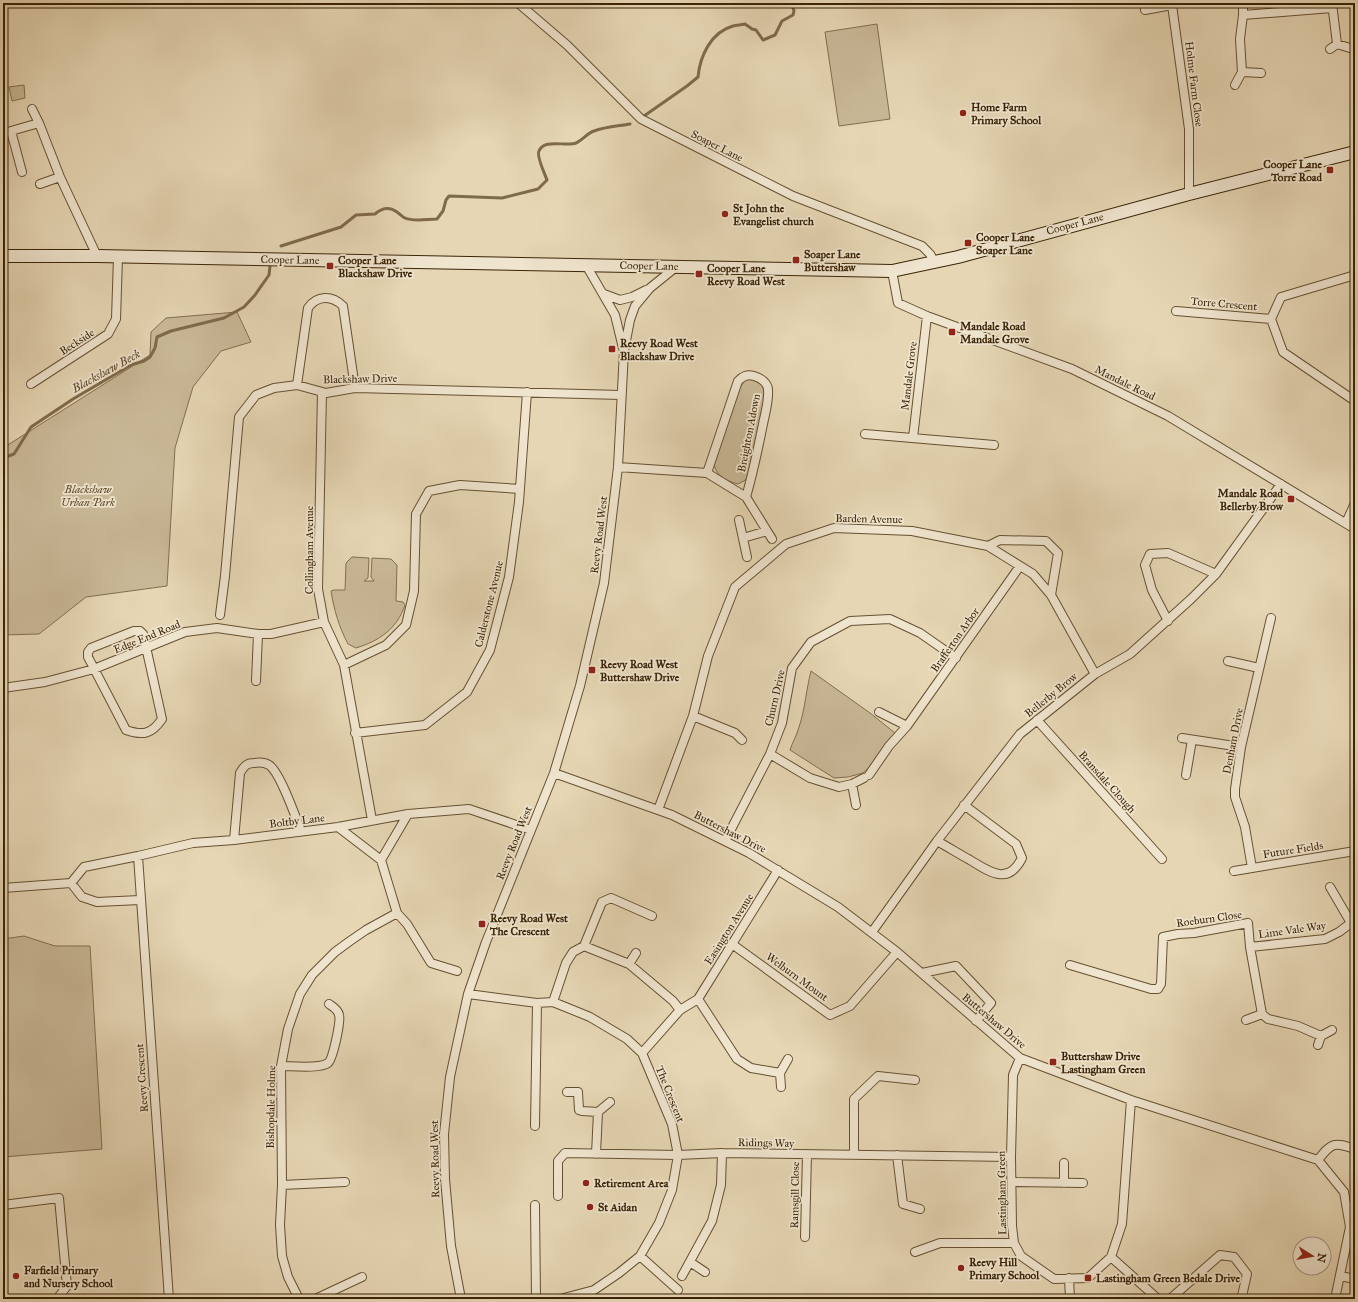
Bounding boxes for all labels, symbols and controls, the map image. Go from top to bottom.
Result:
street label: Holme Farm Close [1182,40,1206,128]
place label: Home Farm Primary School [971,101,1042,128]
marker: Home Farm Primary School [958,108,968,118]
street label: Soaper Lane [689,127,745,165]
place label: Cooper Lane Torre Road [1263,158,1322,184]
marker: Cooper Lane Torre Road [1325,165,1335,175]
place label: St John the Evangelist church [733,202,815,228]
marker: St John the Evangelist church [720,209,730,219]
street label: Cooper Lane [1045,210,1105,238]
place label: Cooper Lane Soaper Lane [976,231,1035,258]
marker: Cooper Lane Soaper Lane [963,238,973,248]
place label: Soaper Lane Buttershaw [804,248,861,274]
street label: Cooper Lane [261,253,320,267]
place label: Cooper Lane Blackshaw Drive [338,254,413,280]
marker: Soaper Lane Buttershaw [791,255,801,265]
street label: Cooper Lane [620,259,679,273]
marker: Cooper Lane Blackshaw Drive [325,261,335,271]
place label: Cooper Lane Reevy Road West [707,262,785,289]
marker: Cooper Lane Reevy Road West [694,269,704,279]
street label: Torre Crescent [1190,295,1258,313]
place label: Mandale Road Mandale Grove [960,320,1030,346]
street label: Beckside [57,326,97,358]
marker: Mandale Road Mandale Grove [947,327,957,337]
place label: Reevy Road West Blackshaw Drive [620,337,698,363]
street label: Mandale Grove [898,340,920,411]
marker: Reevy Road West Blackshaw Drive [607,344,617,354]
water label: Blackshaw Beck [69,346,143,396]
street label: Mandale Road [1093,363,1158,403]
street label: Blackshaw Drive [323,372,398,386]
street label: Breighton Adown [735,393,763,473]
park label: Blackshaw Urban Park [61,483,115,509]
place label: Mandale Road Bellerby Brow [1218,487,1284,514]
marker: Mandale Road Bellerby Brow [1286,494,1296,504]
street label: Reevy Road West [588,495,610,574]
street label: Collingham Avenue [303,505,316,594]
street label: Barden Avenue [835,512,903,526]
street label: Calderstone Avenue [472,559,506,649]
street label: Brafferton Arbor [928,605,983,675]
street label: Edge End Road [112,618,183,656]
place label: Reevy Road West Buttershaw Drive [600,658,680,684]
marker: Reevy Road West Buttershaw Drive [587,665,597,675]
street label: Churn Drive [762,668,788,727]
street label: Bellerby Brow [1022,670,1080,720]
street label: Denham Drive [1220,706,1246,775]
street label: Bransdale Clough [1076,748,1138,816]
street label: Reevy Road West [493,804,535,882]
street label: Buttershaw Drive [692,808,769,856]
street label: Boltby Lane [269,811,326,831]
street label: Future Fields [1262,839,1324,861]
street label: Easington Avenue [702,891,756,967]
street label: Roeburn Close [1175,908,1243,930]
place label: Reevy Road West The Crescent [489,912,568,938]
marker: Reevy Road West The Crescent [477,919,487,929]
street label: Lime Vale Way [1257,919,1328,941]
street label: Welburn Mount [763,950,831,1004]
street label: Buttershaw Drive [959,991,1029,1052]
street label: Reevy Crescent [133,1043,151,1113]
place label: Buttershaw Drive Lastingham Green [1061,1050,1145,1076]
marker: Buttershaw Drive Lastingham Green [1048,1057,1058,1067]
street label: The Crescent [653,1064,687,1124]
street label: Bishopdale Holme [264,1065,278,1149]
street label: Reevy Road West [428,1120,442,1198]
street label: Ridings Way [738,1136,795,1150]
street label: Lastingham Green [995,1151,1009,1235]
street label: Ramsgill Close [788,1161,802,1228]
place label: Retirement Area [594,1177,669,1190]
marker: Retirement Area [581,1178,591,1188]
place label: St Aidan [598,1201,637,1214]
marker: St Aidan [585,1202,595,1212]
north arrow [1292,1236,1332,1276]
text: N [1314,1252,1329,1264]
place label: Reevy Hill Primary School [969,1256,1040,1283]
marker: Reevy Hill Primary School [956,1263,966,1273]
place label: Farfield Primary and Nursery School [24,1264,114,1291]
marker: Farfield Primary and Nursery School [11,1271,21,1281]
place label: Lastingham Green Bedale Drive [1096,1272,1240,1285]
marker: Lastingham Green Bedale Drive [1083,1273,1093,1283]

